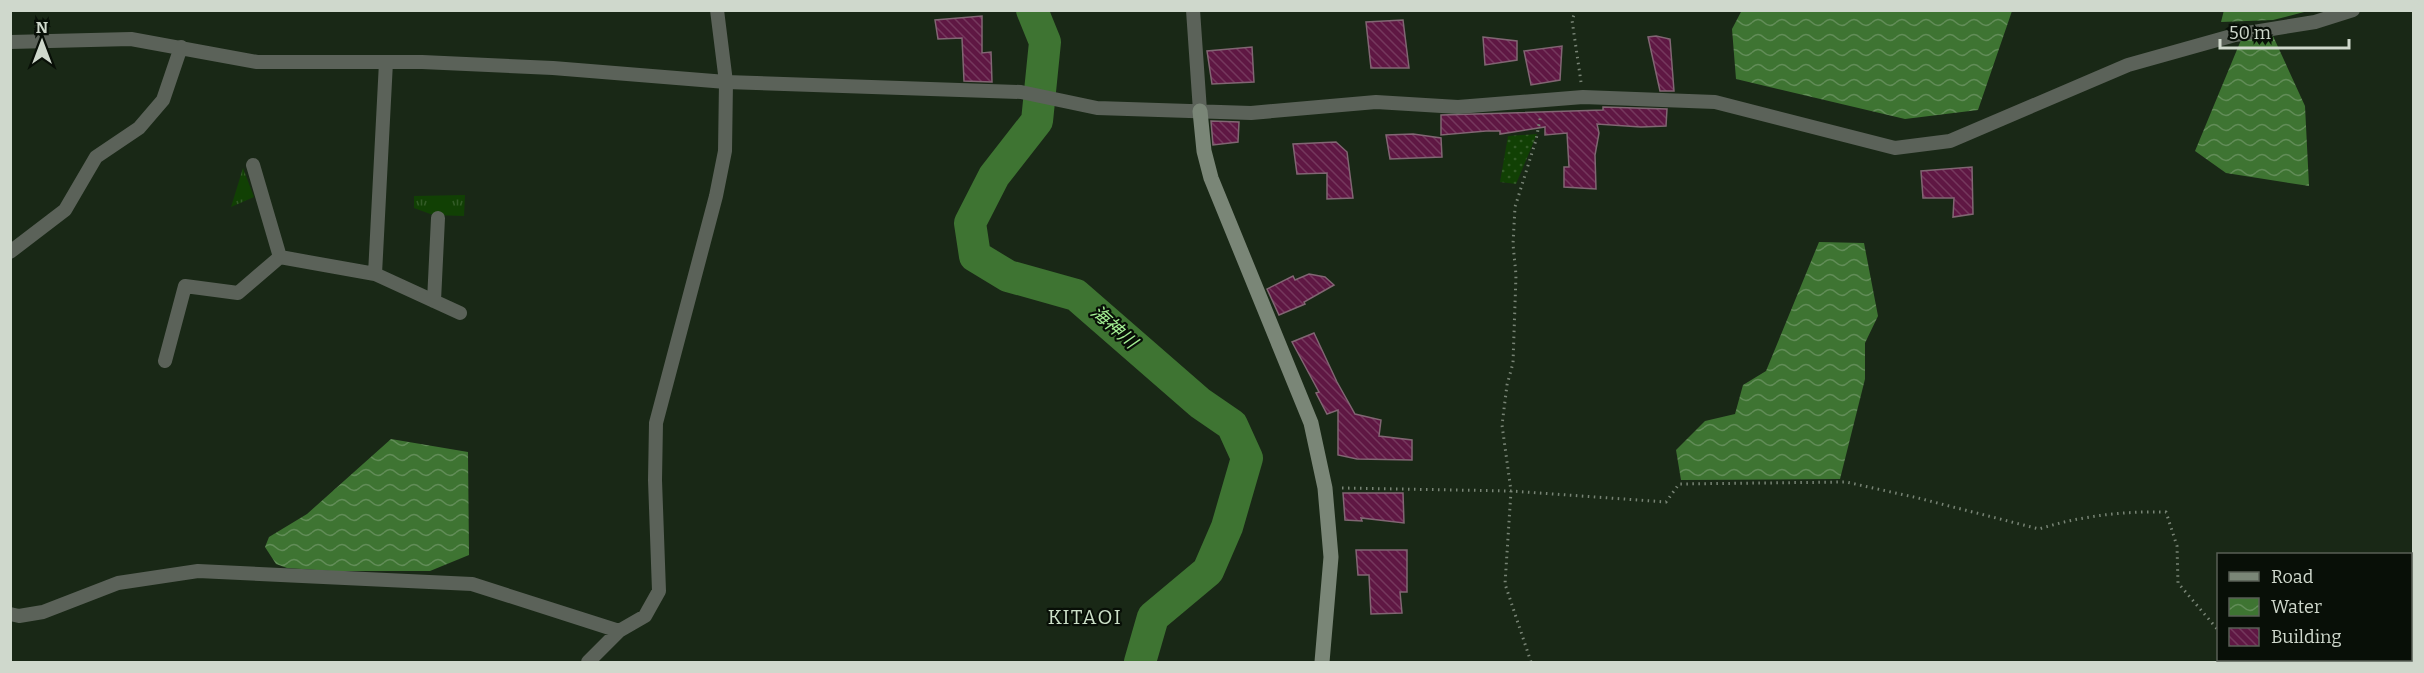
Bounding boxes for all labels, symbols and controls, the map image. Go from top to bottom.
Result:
north arrow [12,12,72,72]
scale bar [2220,12,2349,50]
text: N [36,18,48,37]
text: 50 m [2229,22,2271,44]
water label: 海神川 [1086,301,1143,354]
legend [2217,553,2412,661]
text: Road [2271,566,2314,588]
text: Water [2271,596,2322,618]
district label: KITAOI [1048,605,1122,629]
text: Building [2271,626,2342,648]

